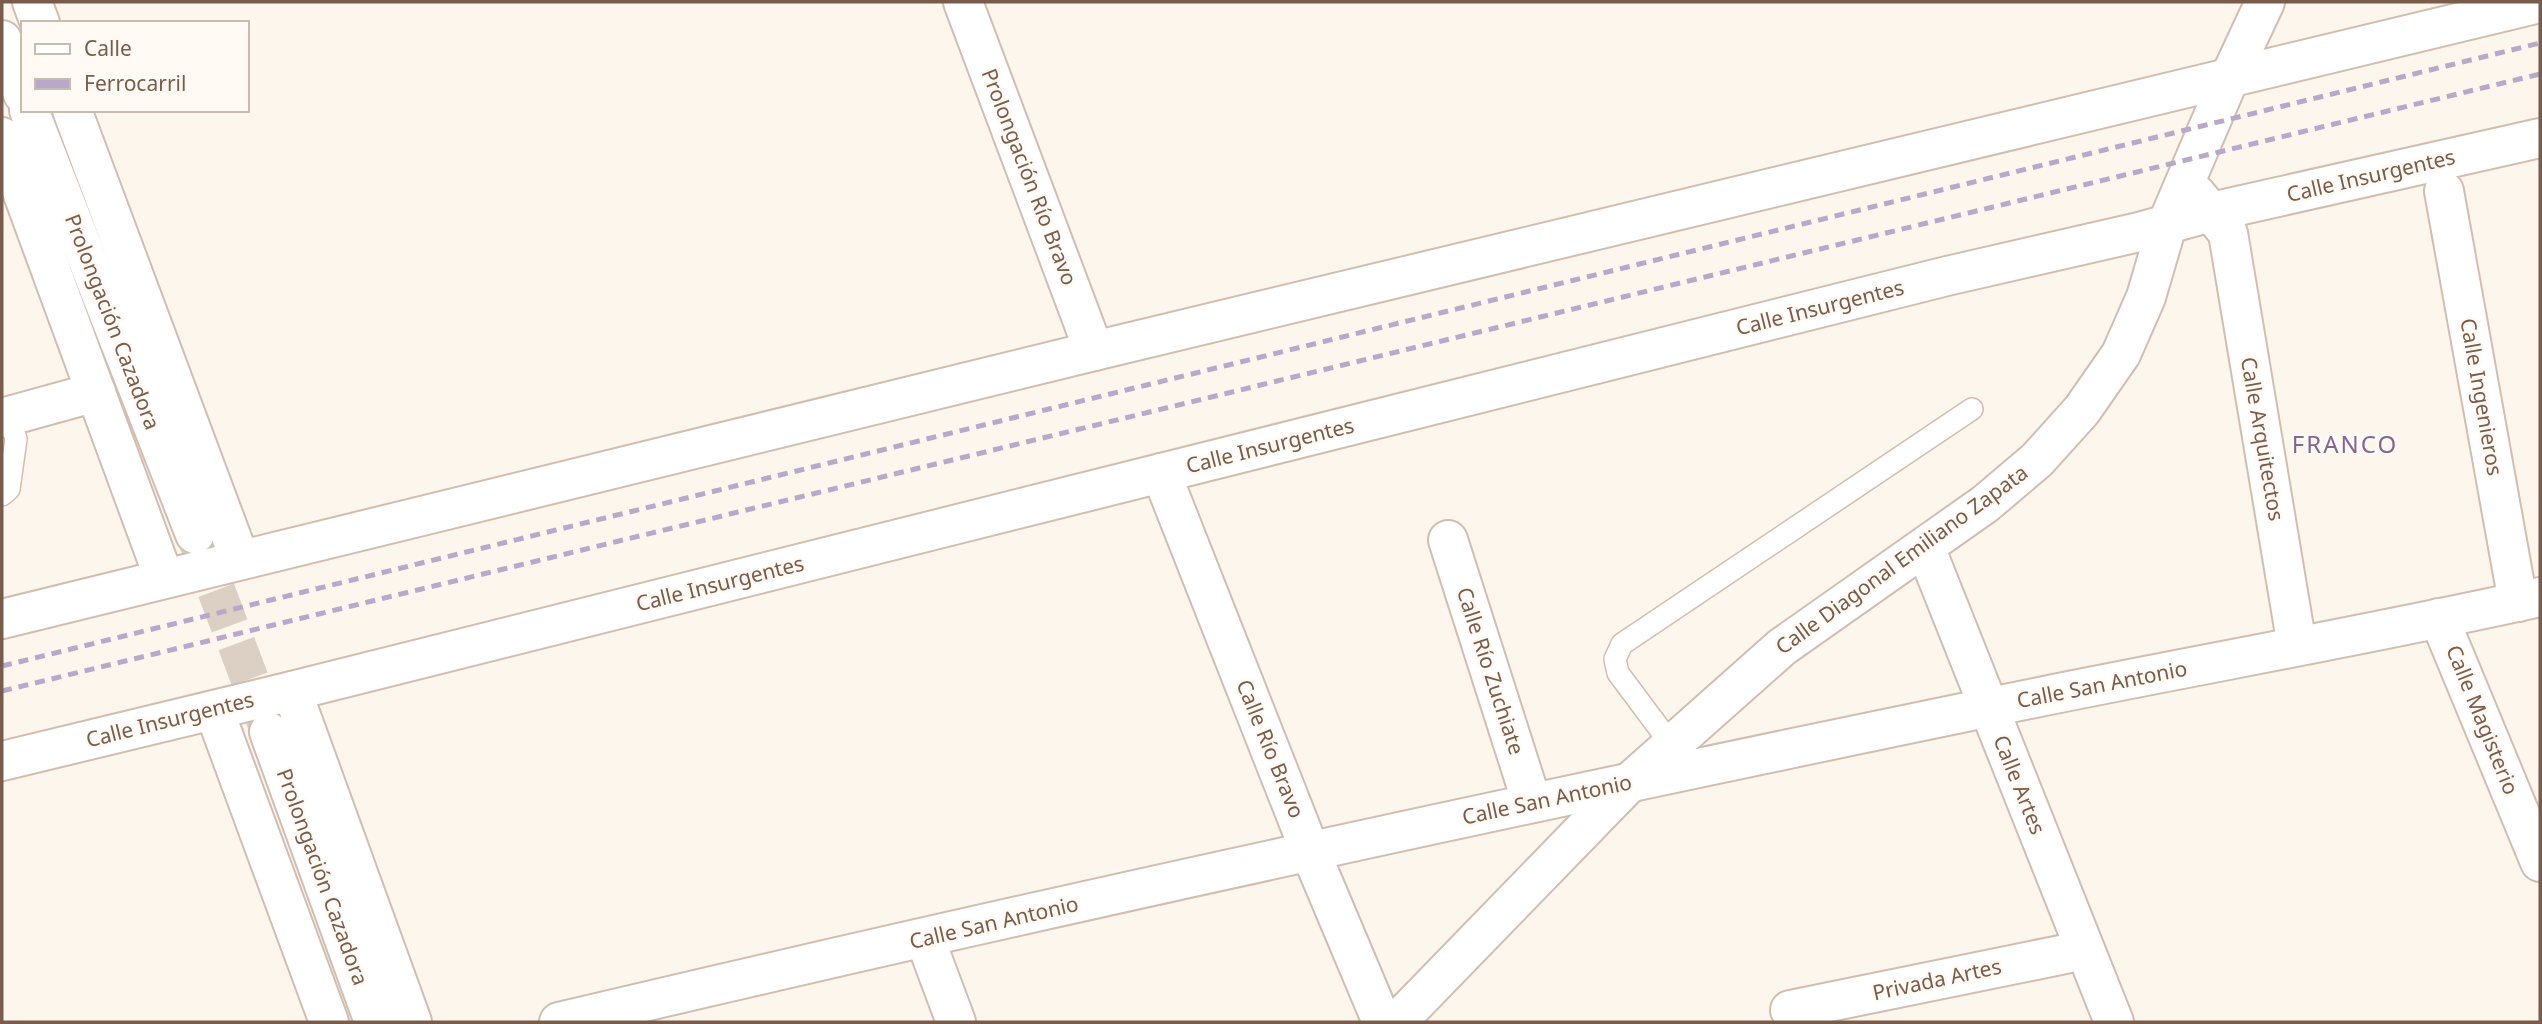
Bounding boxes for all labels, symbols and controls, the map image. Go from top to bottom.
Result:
legend [21,21,248,112]
text: Calle [84,34,132,62]
street label: Prolongación Río Bravo [976,64,1084,289]
text: Ferrocarril [84,69,186,97]
street label: Calle Insurgentes [2284,142,2458,208]
street label: Prolongación Cazadora [59,210,167,433]
street label: Calle Insurgentes [1733,273,1907,341]
street label: Calle Ingenieros [2454,316,2510,478]
street label: Calle Arquitectos [2235,355,2291,523]
street label: Calle Insurgentes [1183,411,1357,479]
district label: FRANCO [2292,427,2398,460]
street label: Calle Diagonal Emiliano Zapata [1770,458,2033,660]
street label: Calle Insurgentes [633,549,807,617]
street label: Calle Río Zuchiate [1451,583,1531,758]
street label: Calle Magisterio [2440,641,2526,798]
street label: Calle San Antonio [2014,654,2189,714]
street label: Calle Río Bravo [1230,675,1311,822]
street label: Calle Insurgentes [83,685,257,753]
street label: Calle Artes [1987,731,2053,838]
street label: Prolongación Cazadora [271,765,375,989]
street label: Calle San Antonio [1459,767,1634,831]
street label: Calle San Antonio [906,889,1081,955]
street label: Privada Artes [1870,952,2004,1006]

